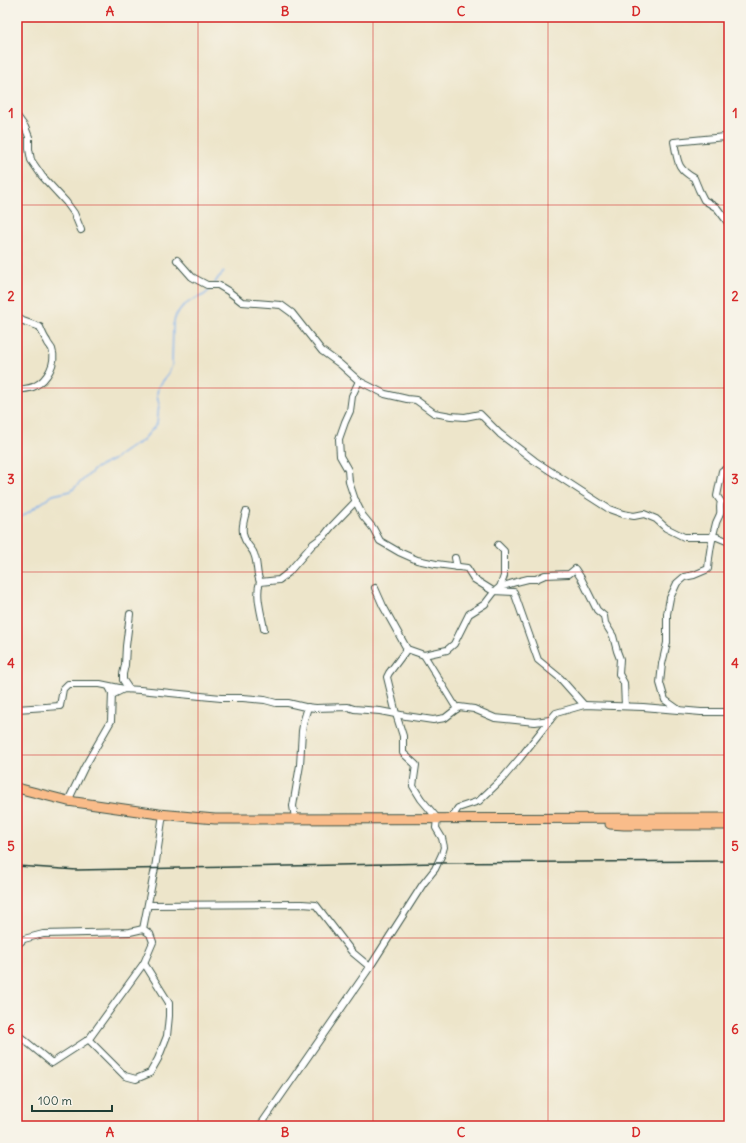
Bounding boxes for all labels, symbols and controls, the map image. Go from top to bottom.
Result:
text: A [106,3,115,20]
text: B [281,3,290,20]
text: C [457,3,466,20]
text: D [631,3,641,20]
text: 1 [8,105,14,122]
text: 1 [732,105,738,122]
text: 2 [7,288,15,305]
text: 2 [731,288,739,305]
text: 3 [7,471,15,488]
text: 3 [731,471,739,488]
text: 4 [7,655,15,672]
text: 4 [731,655,739,672]
text: 5 [7,838,15,855]
text: 5 [731,838,739,855]
text: 6 [7,1021,15,1038]
text: 6 [731,1021,739,1038]
scale bar [32,1087,112,1113]
text: 100 m [38,1093,72,1108]
text: A [106,1124,115,1141]
text: B [281,1124,290,1141]
text: C [457,1124,466,1141]
text: D [631,1124,641,1141]

